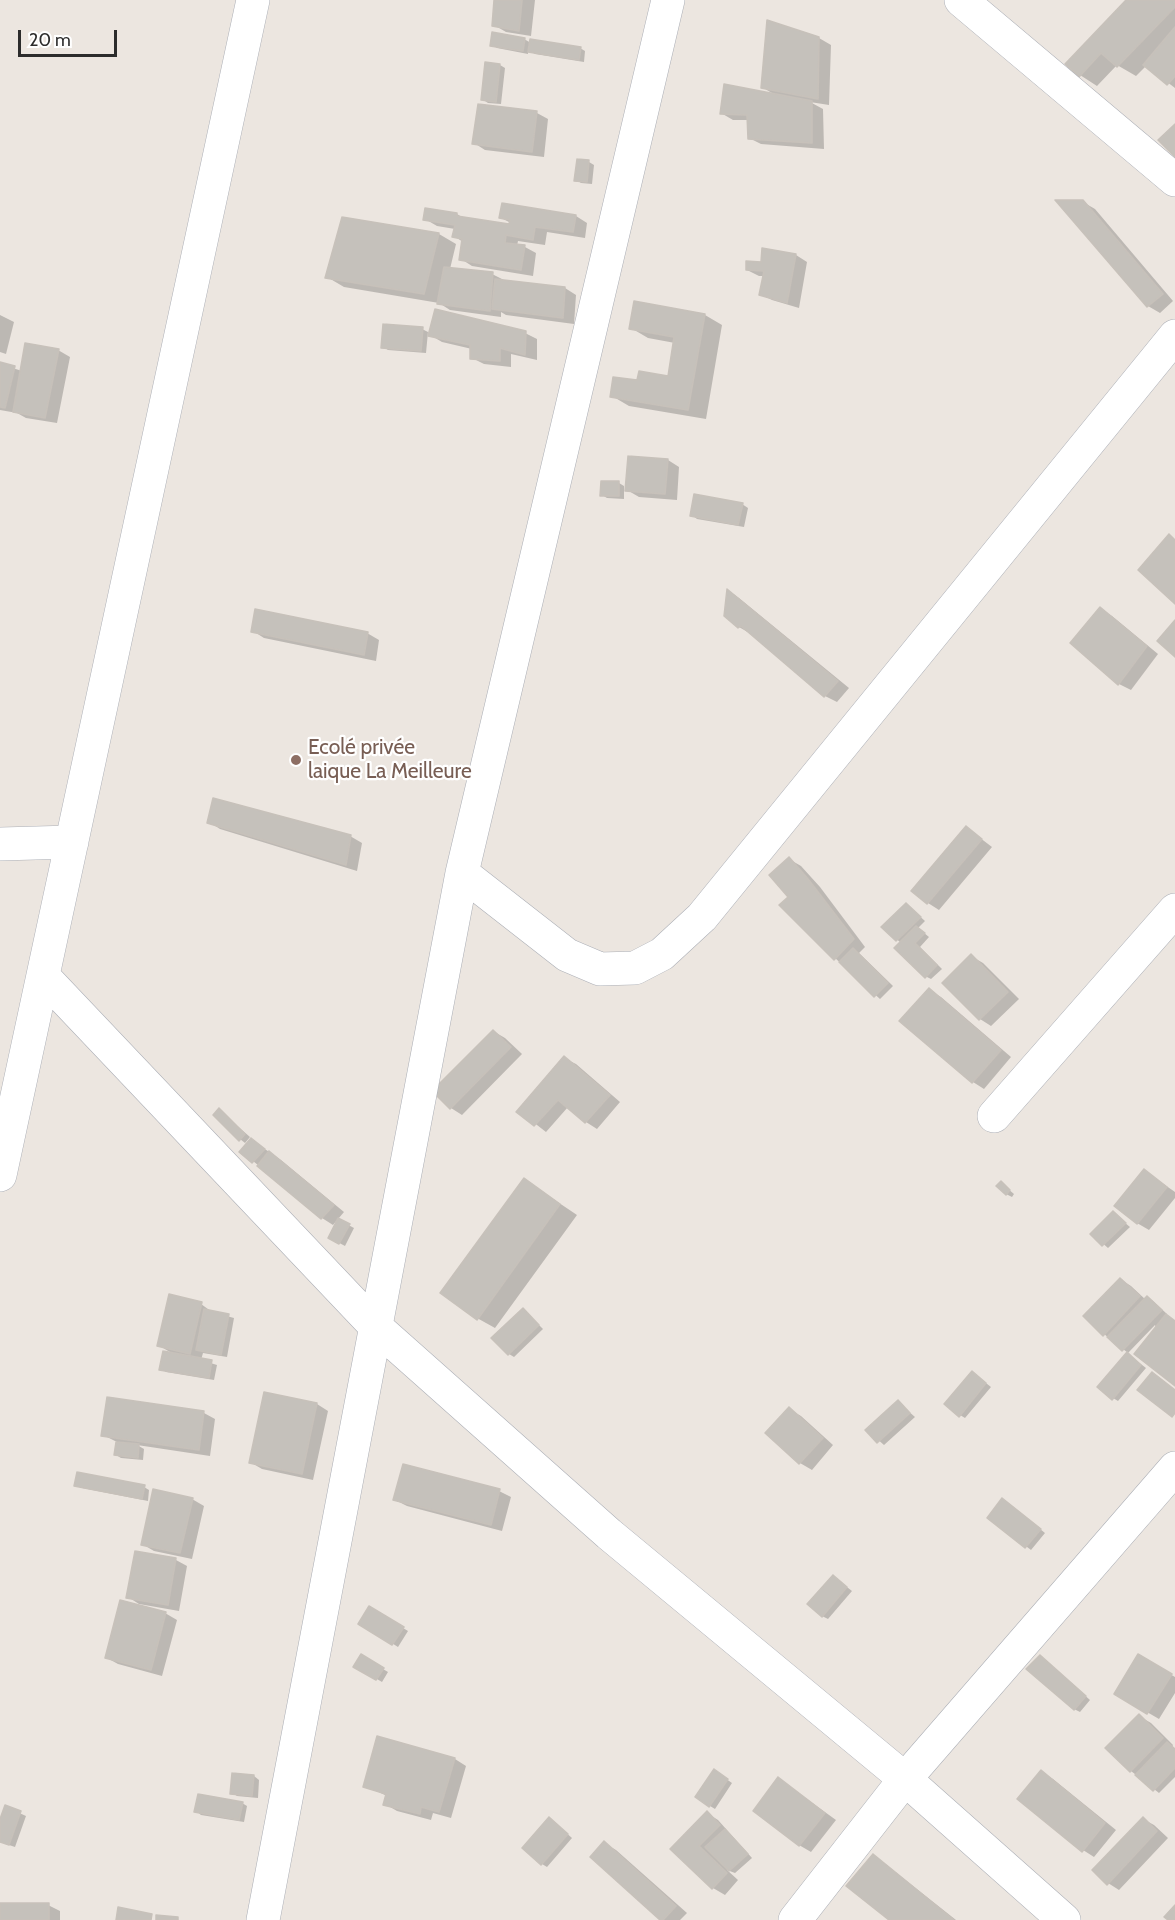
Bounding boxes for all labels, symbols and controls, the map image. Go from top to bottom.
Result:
scale bar [21,18,120,56]
text: 20 m [29,29,71,51]
place label: Ecolé privée laique La Meilleure [308,735,472,785]
marker: Ecolé privée laique La Meilleure [289,753,303,767]

